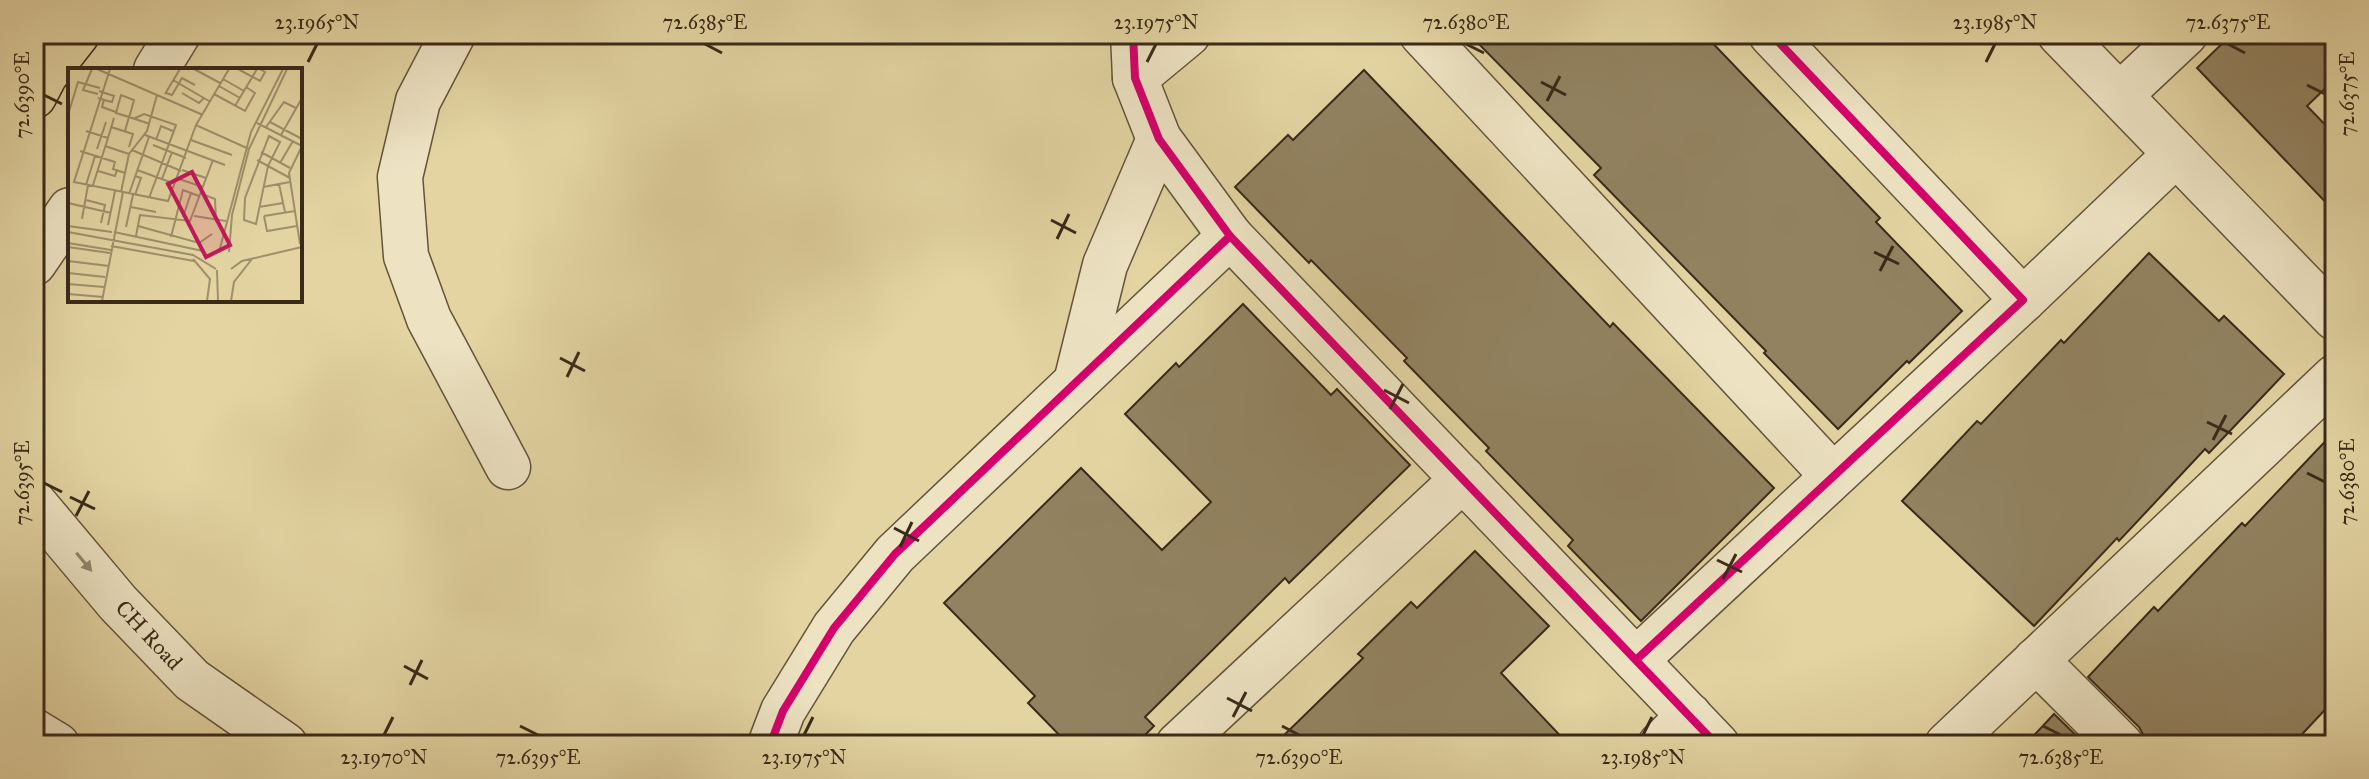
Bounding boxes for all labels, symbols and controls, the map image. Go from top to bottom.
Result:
text: 23.1965°N [275,10,359,34]
text: 72.6385°E [663,10,747,34]
text: 23.1975°N [1114,10,1198,34]
text: 72.6380°E [1422,10,1510,34]
text: 23.1985°N [1953,10,2037,34]
text: 72.6375°E [2186,10,2270,34]
text: 72.6390°E [10,51,34,139]
text: 72.6375°E [2335,52,2359,136]
inset map [68,68,302,302]
text: 72.6380°E [2335,438,2359,526]
text: 72.6395°E [10,441,34,525]
one-way arrow [75,552,92,572]
street label: CH Road [110,594,188,676]
text: 23.1970°N [340,745,428,769]
text: 72.6395°E [496,745,580,769]
text: 23.1975°N [762,745,846,769]
text: 72.6390°E [1255,745,1343,769]
text: 23.1985°N [1601,745,1685,769]
text: 72.6385°E [2019,745,2103,769]

